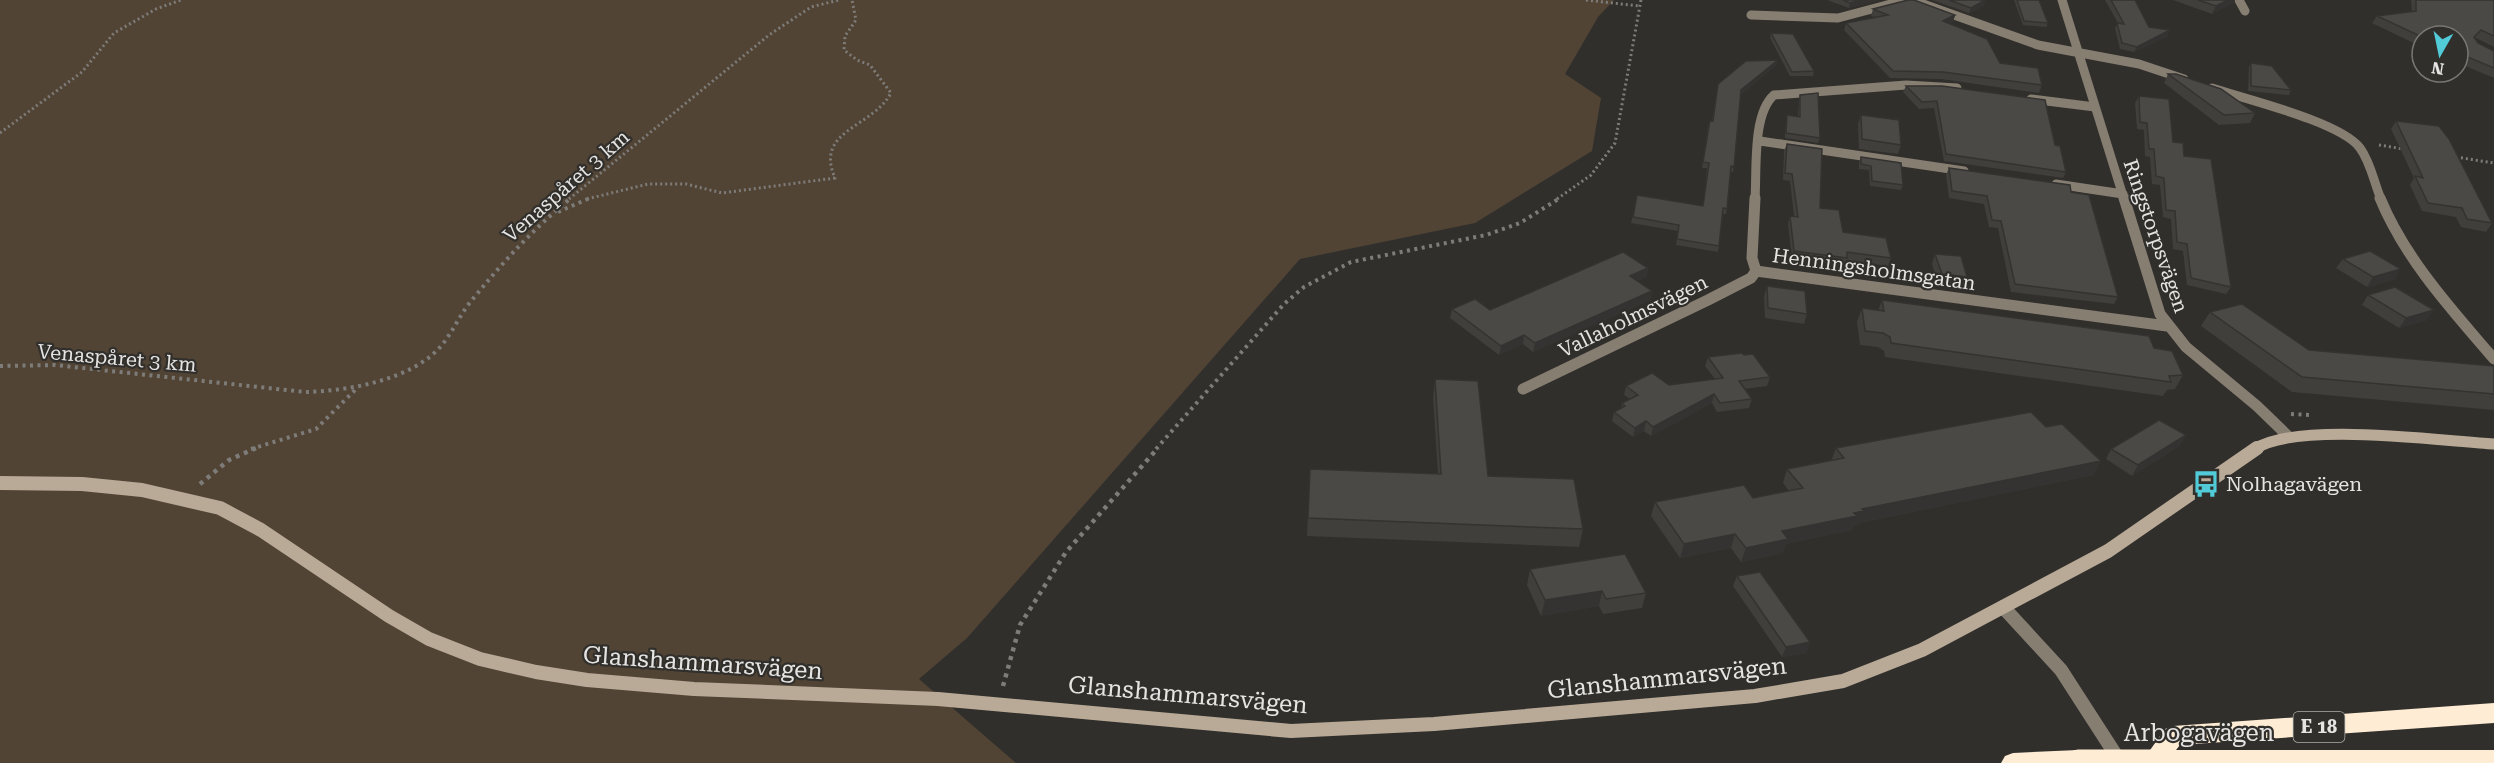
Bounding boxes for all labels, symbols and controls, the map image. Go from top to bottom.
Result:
north arrow [2410,24,2470,84]
text: N [2430,58,2445,79]
street label: Venaspåret 3 km [498,125,634,247]
street label: Ringstorpsvägen [2118,156,2194,316]
street label: Henningsholmsgatan [1771,243,1977,295]
street label: Vallaholmsvägen [1555,270,1711,362]
street label: Venaspåret 3 km [37,339,197,377]
bus stop icon: Nolhagavägen [2191,469,2221,499]
place label: Nolhagavägen [2226,472,2362,496]
street label: Glanshammarsvägen [582,641,824,685]
street label: Glanshammarsvägen [1546,652,1788,704]
street label: Glanshammarsvägen [1067,671,1309,719]
road number: E 18 [2294,712,2344,742]
street label: Arbogavägen [2124,719,2274,747]

